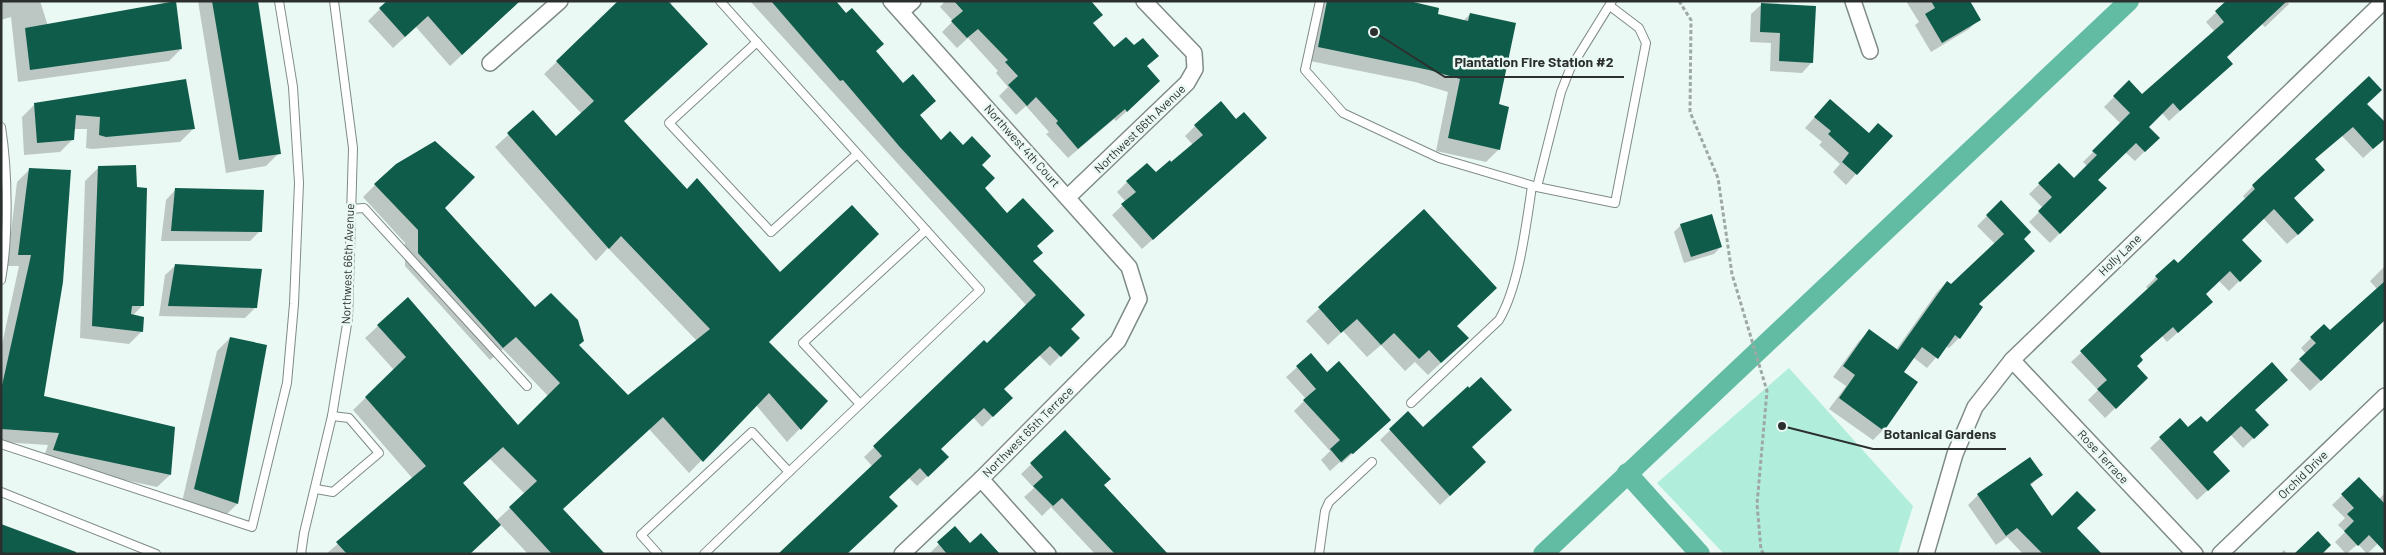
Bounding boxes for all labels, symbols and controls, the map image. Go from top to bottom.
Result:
callout: Plantation Fire Station #2 [1445,48,1624,77]
text: Plantation Fire Station #2 [1454,53,1614,70]
street label: Northwest 66th Avenue [1091,81,1188,175]
street label: Northwest 4th Court [982,101,1063,189]
street label: Northwest 66th Avenue [338,203,356,325]
street label: Holly Lane [2095,231,2143,278]
street label: Northwest 65th Terrace [979,383,1076,480]
callout: Botanical Gardens [1873,420,2006,449]
text: Botanical Gardens [1884,425,1996,442]
street label: Rose Terrace [2075,427,2132,486]
street label: Orchid Drive [2275,447,2330,501]

